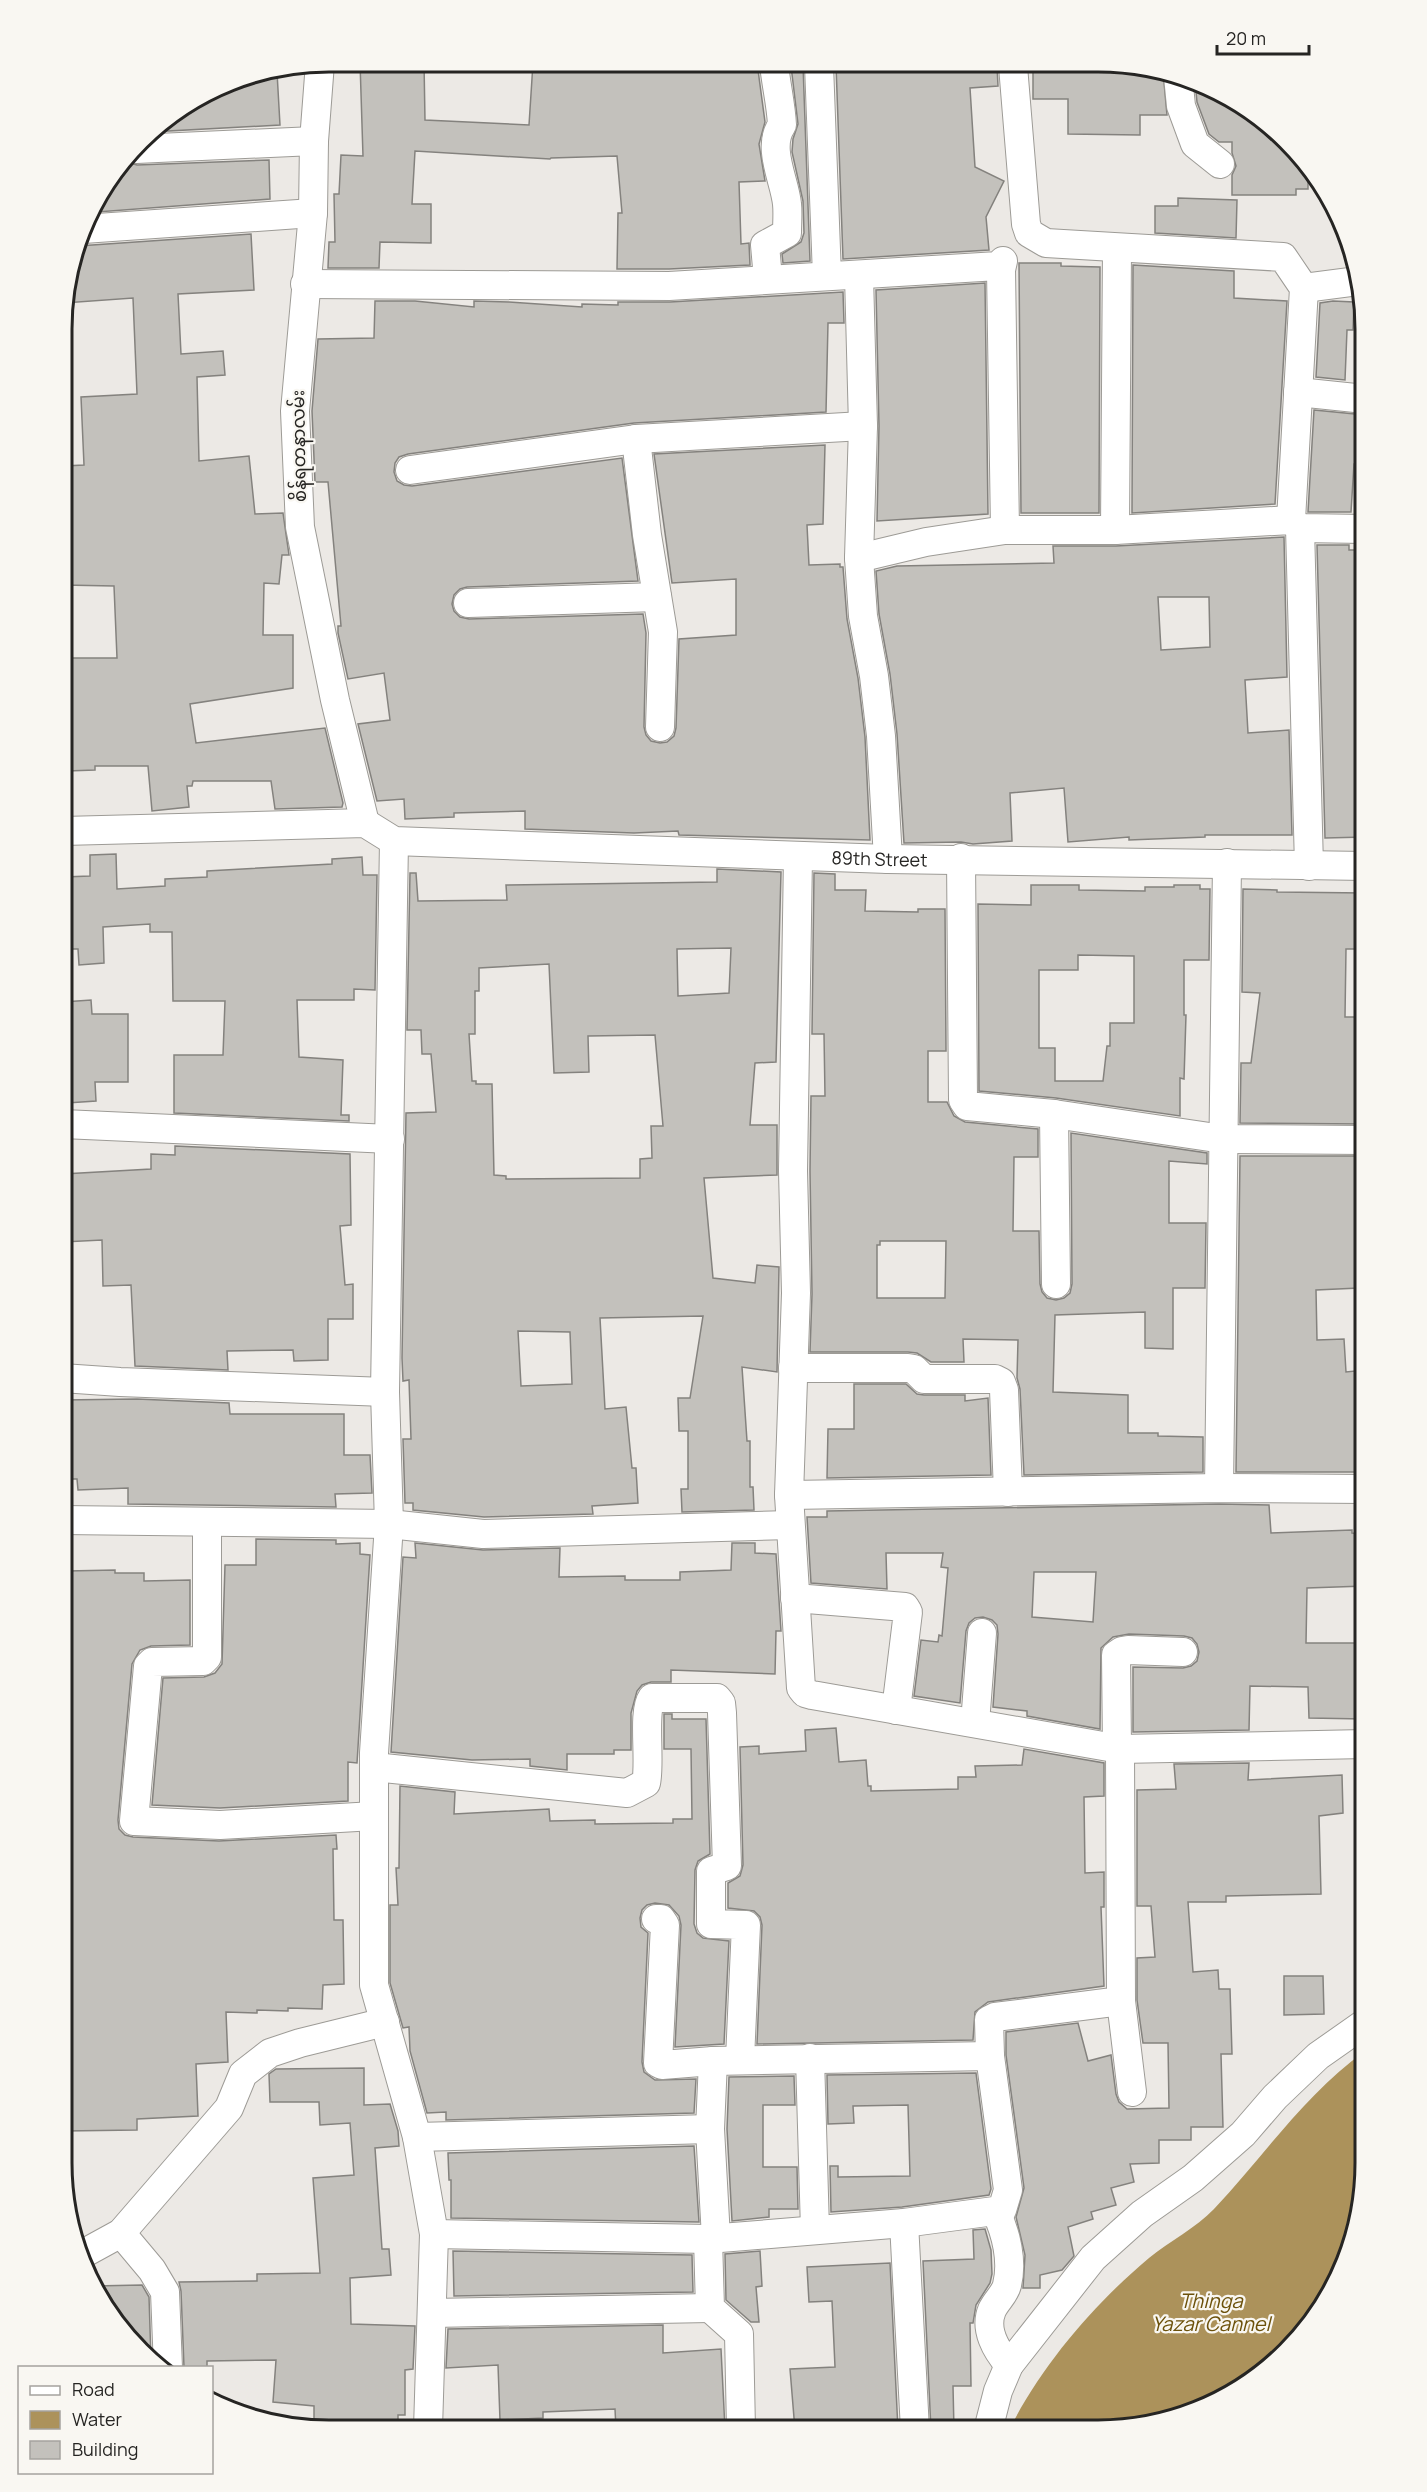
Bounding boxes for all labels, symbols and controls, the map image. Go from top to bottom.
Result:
scale bar [1217,18,1308,56]
text: 20 m [1226,26,1266,50]
street label: စိန်ရတနာလမ်း [284,390,315,502]
street label: 89th Street [831,845,928,872]
water label: Thinga Yazar Cannel [1152,2287,1273,2337]
legend [18,2366,213,2474]
text: Road [72,2377,115,2401]
text: Water [72,2407,122,2431]
text: Building [72,2437,138,2461]

